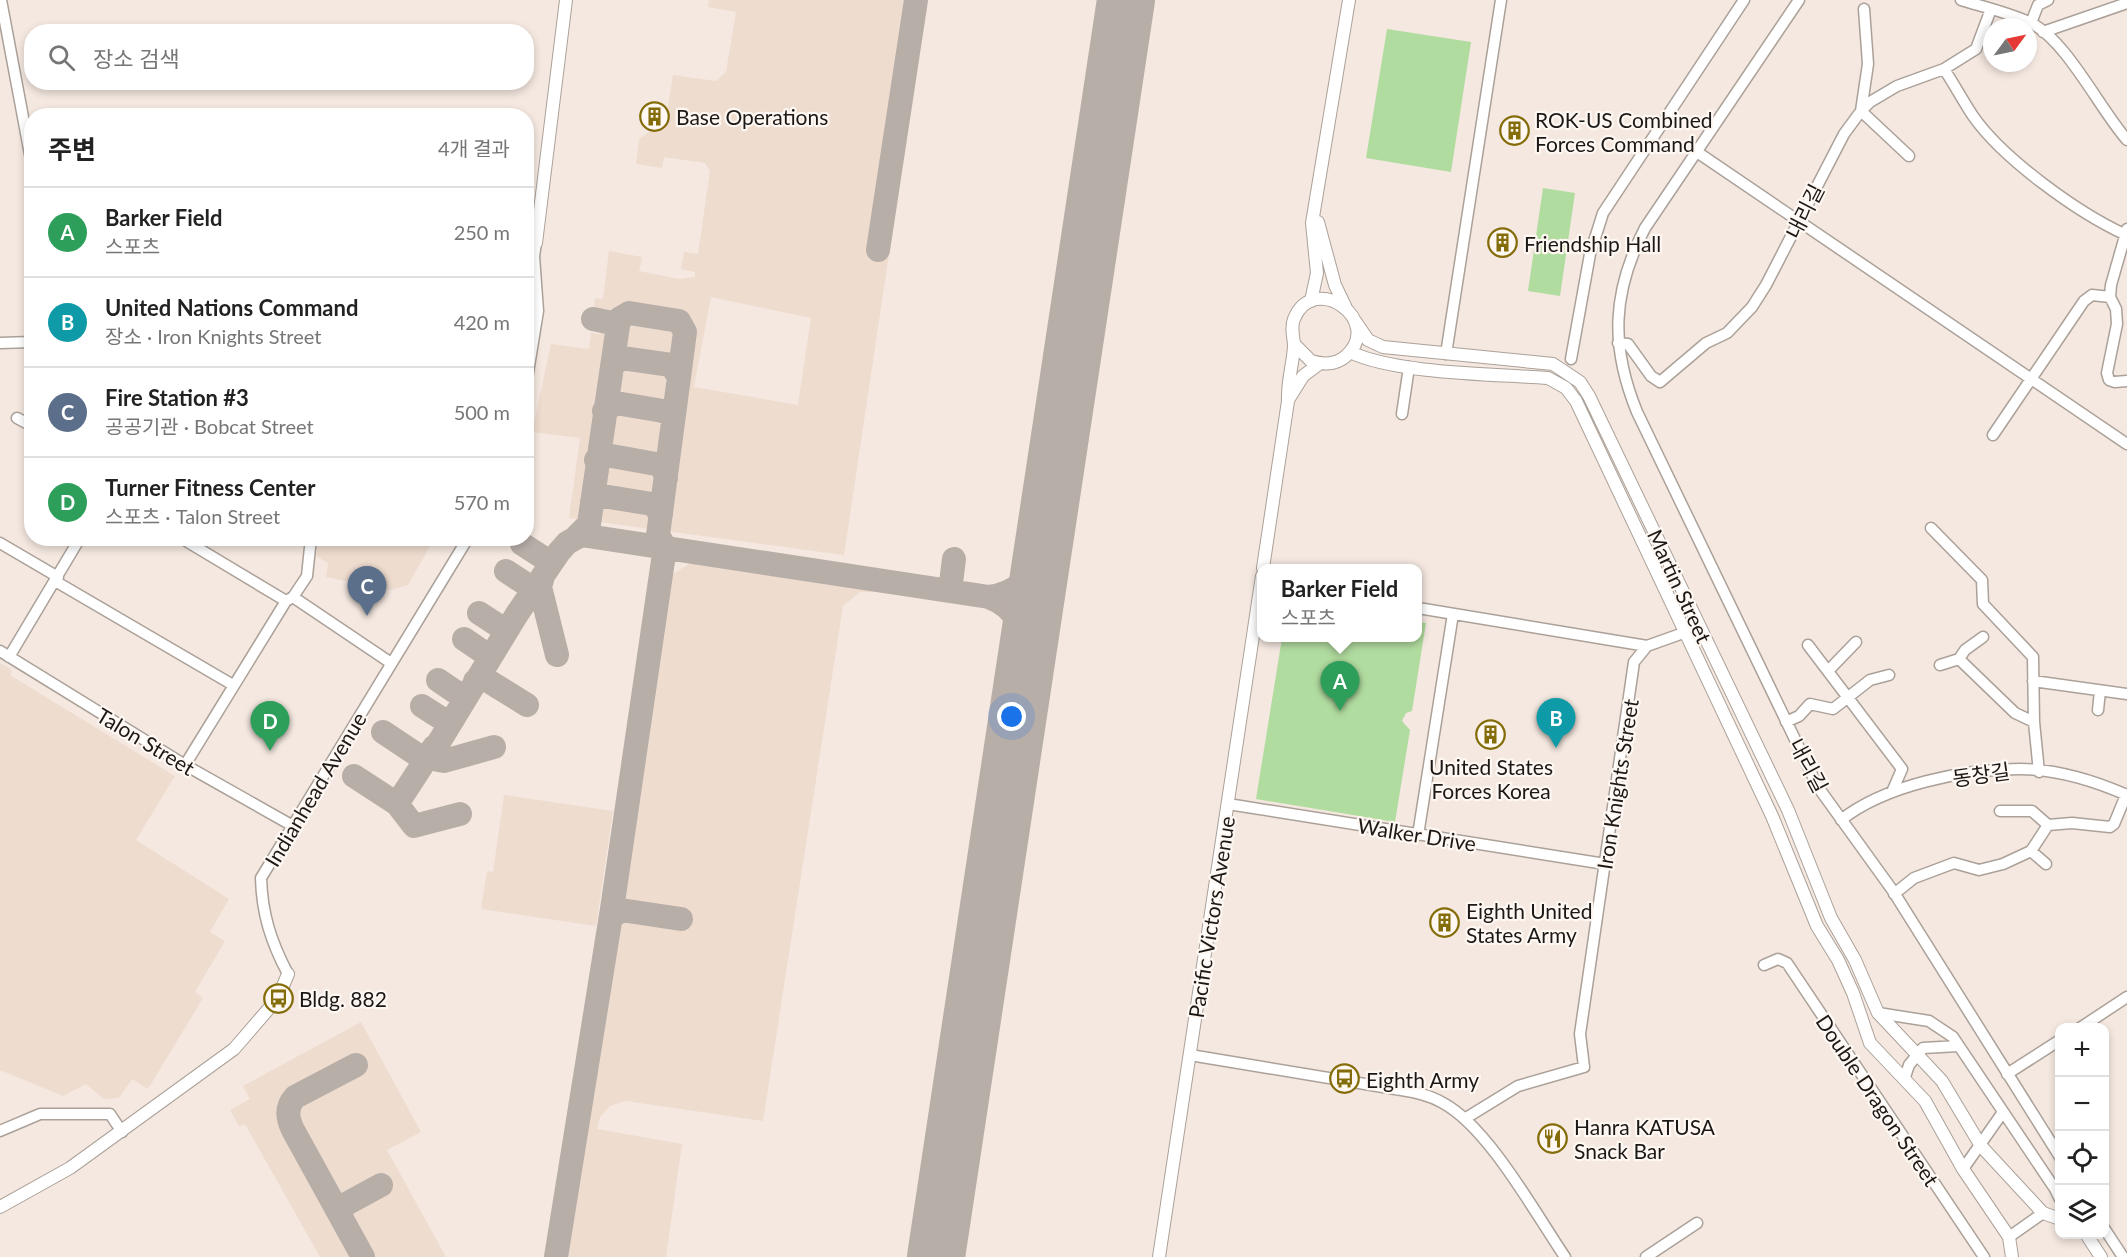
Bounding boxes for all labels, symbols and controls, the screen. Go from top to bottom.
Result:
north arrow [1983,18,2037,72]
search box [24,24,534,90]
icon: search [45,41,78,74]
text: 장소 검색 [93,45,180,72]
building icon: Base Operations [639,100,671,132]
place label: Base Operations [676,104,828,129]
place label: ROK-US Combined Forces Command [1535,107,1713,156]
building icon: ROK-US Combined Forces Command [1498,115,1530,147]
text: 주변 [48,133,96,165]
text: 4개 결과 [438,136,510,160]
street label: 내리길 [1780,179,1828,243]
text: Barker Field [105,204,222,231]
text: A [61,220,74,244]
text: 250 m [454,220,510,244]
building icon: Friendship Hall [1487,227,1519,259]
place label: Friendship Hall [1524,231,1661,256]
text: 스포츠 [105,234,160,258]
text: United Nations Command [105,294,358,321]
text: B [61,310,74,334]
text: 420 m [454,310,510,334]
text: 장소 · Iron Knights Street [105,324,321,348]
text: Fire Station #3 [105,384,249,411]
text: C [61,400,74,424]
text: 500 m [454,400,510,424]
text: 공공기관 · Bobcat Street [105,414,314,438]
text: Turner Fitness Center [105,474,315,501]
text: D [60,490,75,514]
text: 570 m [454,490,510,514]
text: 스포츠 · Talon Street [105,504,280,528]
street label: Martin Street [1643,525,1717,647]
popup [1257,564,1422,642]
pin: C [348,566,386,616]
text: Barker Field [1281,575,1398,602]
text: 스포츠 [1281,605,1336,629]
pin: A [1320,662,1360,711]
street label: Iron Knights Street [1591,696,1643,871]
pin: B [1536,698,1576,748]
street label: Talon Street [93,702,200,780]
pin: D [250,702,290,751]
your location [997,702,1026,731]
street label: Indianhead Avenue [259,707,371,871]
building icon: United States Forces Korea [1475,719,1507,751]
street label: 내리길 [1784,734,1834,796]
place label: United States Forces Korea [1429,754,1553,803]
street label: 동창길 [1951,758,2011,790]
street label: Walker Drive [1356,812,1478,856]
street label: Pacific Victors Avenue [1183,814,1239,1020]
place label: Eighth United States Army [1466,898,1592,947]
building icon: Eighth United States Army [1429,906,1461,938]
bus stop icon: Bldg. 882 [262,982,294,1014]
place label: Bldg. 882 [299,986,387,1011]
street label: Double Dragon Street [1811,1010,1945,1191]
map controls [2055,1023,2109,1239]
button: + [2055,1023,2109,1077]
bus stop icon: Eighth Army [1329,1063,1361,1095]
place label: Eighth Army [1366,1067,1479,1092]
button: − [2055,1077,2109,1131]
place label: Hanra KATUSA Snack Bar [1574,1114,1716,1163]
restaurant icon: Hanra KATUSA Snack Bar [1537,1122,1569,1154]
button: locate [2055,1131,2109,1185]
button: layers [2055,1185,2109,1239]

